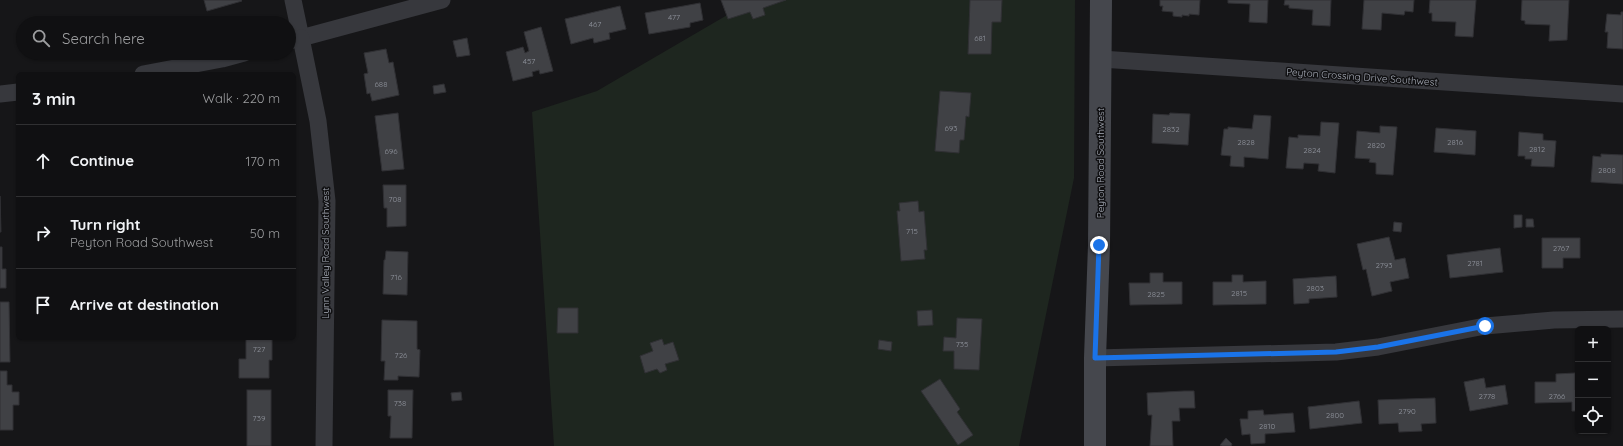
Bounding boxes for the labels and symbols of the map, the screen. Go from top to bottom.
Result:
house number: 477 [668,12,680,22]
house number: 467 [589,19,601,29]
house number: 681 [974,33,986,43]
house number: 457 [523,56,535,66]
street label: Peyton Crossing Drive Southwest [1286,65,1439,89]
house number: 688 [375,79,387,89]
street label: Peyton Road Southwest [1094,107,1107,218]
house number: 693 [945,123,957,133]
house number: 2832 [1162,124,1180,134]
house number: 2828 [1237,137,1255,147]
house number: 2816 [1447,137,1464,147]
house number: 2820 [1367,140,1385,150]
house number: 2812 [1529,144,1546,154]
house number: 2824 [1303,145,1321,155]
house number: 696 [384,146,398,156]
house number: 2808 [1598,165,1616,175]
street label: Lynn Valley Road Southwest [319,187,332,319]
house number: 708 [388,194,402,204]
house number: 715 [906,226,918,236]
route end [1090,236,1108,254]
house number: 2767 [1553,243,1569,253]
house number: 2781 [1467,258,1483,268]
house number: 2793 [1375,260,1393,270]
house number: 716 [390,272,403,282]
house number: 2803 [1306,283,1324,293]
house number: 2815 [1231,288,1247,298]
house number: 2825 [1147,289,1165,299]
route start [1476,317,1494,335]
house number: 735 [956,339,968,349]
house number: 727 [253,344,265,354]
house number: 726 [395,350,408,360]
house number: 2778 [1479,391,1495,401]
house number: 2766 [1549,391,1566,401]
house number: 738 [394,398,406,408]
house number: 2790 [1398,406,1416,416]
house number: 2800 [1326,410,1344,420]
house number: 739 [253,413,266,423]
house number: 2810 [1259,421,1275,431]

